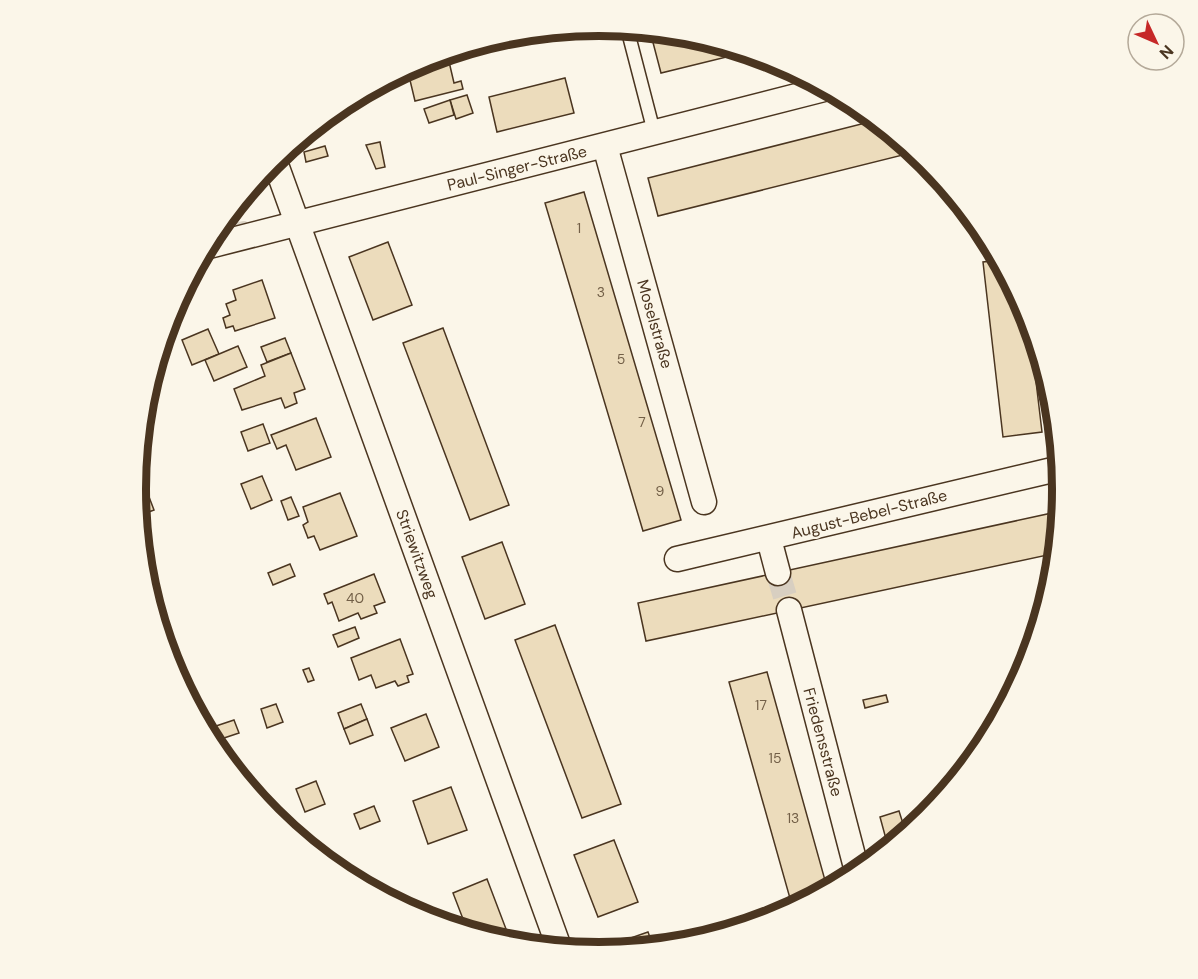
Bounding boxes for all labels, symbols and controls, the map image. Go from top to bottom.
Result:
north arrow [1126,12,1186,72]
text: N [1155,41,1178,64]
street label: Paul-Singer-Straße [445,140,589,196]
house number: 1 [577,219,581,237]
street label: Moselstraße [632,277,678,371]
house number: 3 [597,283,605,301]
house number: 5 [617,350,625,368]
house number: 7 [638,413,646,431]
house number: 9 [656,482,665,500]
street label: August-Bebel-Straße [789,484,949,544]
street label: Striewitzweg [391,506,443,602]
house number: 40 [346,589,364,607]
street label: Friedensstraße [798,685,848,799]
house number: 17 [755,696,767,714]
house number: 15 [769,749,781,767]
house number: 13 [787,809,799,827]

